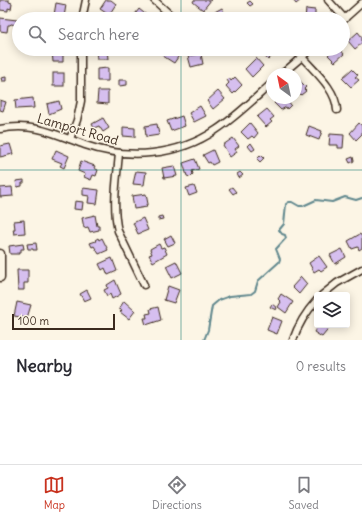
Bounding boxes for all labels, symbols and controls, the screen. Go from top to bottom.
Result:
search box [12,12,350,56]
icon: search [26,23,48,45]
text: Search here [58,25,139,44]
north arrow [266,68,302,104]
street label: Lamport Road [35,110,121,149]
map controls [314,292,350,328]
button: layers [314,292,350,328]
scale bar [12,312,115,331]
text: 100 m [18,314,49,328]
text: Nearby [16,355,72,377]
text: 0 results [296,358,346,375]
tab: Map [43,474,65,512]
tab: Directions [152,474,202,512]
tab: Saved [288,474,319,512]

